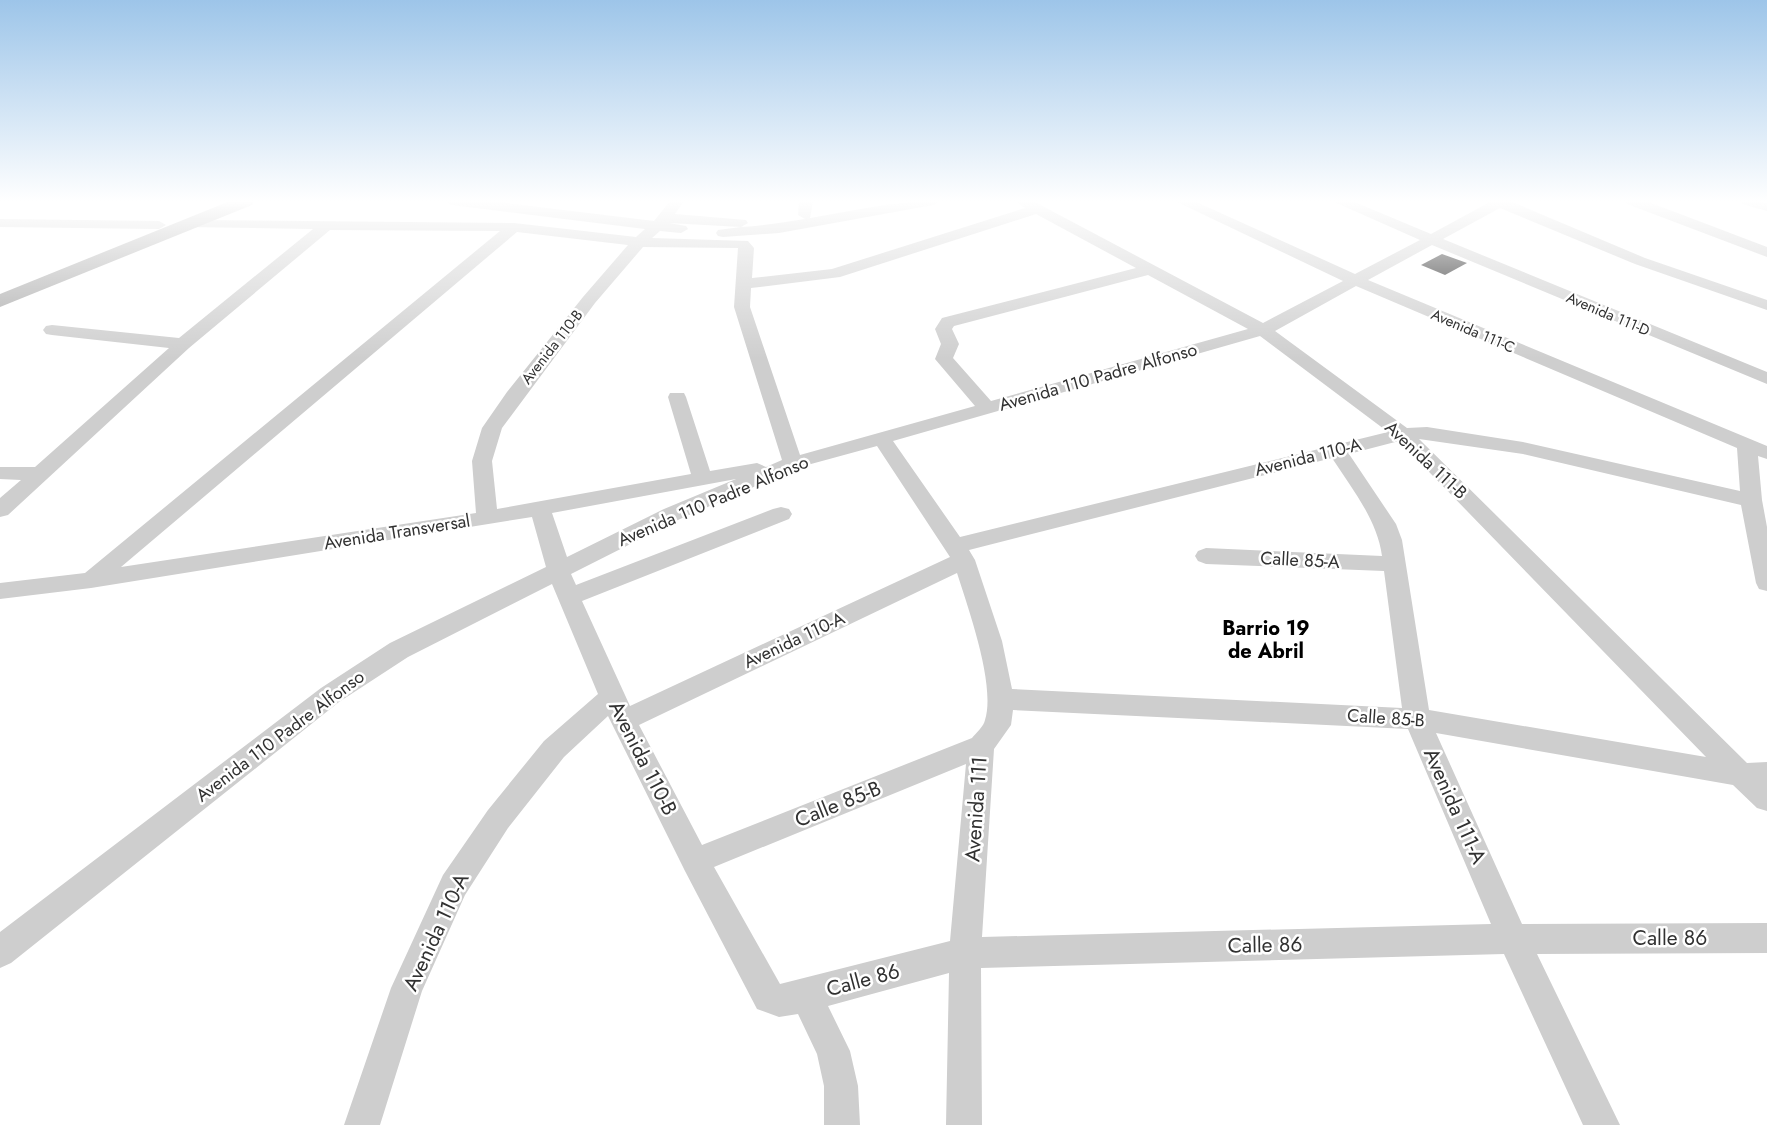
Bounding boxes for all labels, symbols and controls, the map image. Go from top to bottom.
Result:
street label: Avenida 111-D [1563,287,1653,341]
street label: Avenida 111-C [1428,303,1518,359]
street label: Avenida 110-B [516,305,588,389]
street label: Avenida 110 Padre Alfonso [996,336,1200,418]
street label: Avenida 111-B [1379,415,1473,505]
street label: Avenida 110-A [1252,431,1364,483]
street label: Avenida 110 Padre Alfonso [614,449,813,553]
street label: Avenida Transversal [322,508,472,556]
street label: Calle 85-A [1260,545,1341,575]
street label: Avenida 110-A [739,605,849,675]
district label: Barrio 19 de Abril [1222,614,1310,666]
street label: Avenida 110 Padre Alfonso [190,664,370,808]
street label: Avenida 110-B [601,695,685,821]
street label: Calle 85-B [1346,702,1426,734]
street label: Avenida 111-A [1416,743,1494,869]
street label: Avenida 111 [957,755,995,863]
street label: Calle 85-B [790,773,886,835]
street label: Avenida 110-A [396,868,477,996]
street label: Calle 86 [1633,923,1707,953]
street label: Calle 86 [1227,929,1303,961]
street label: Calle 86 [823,956,903,1004]

